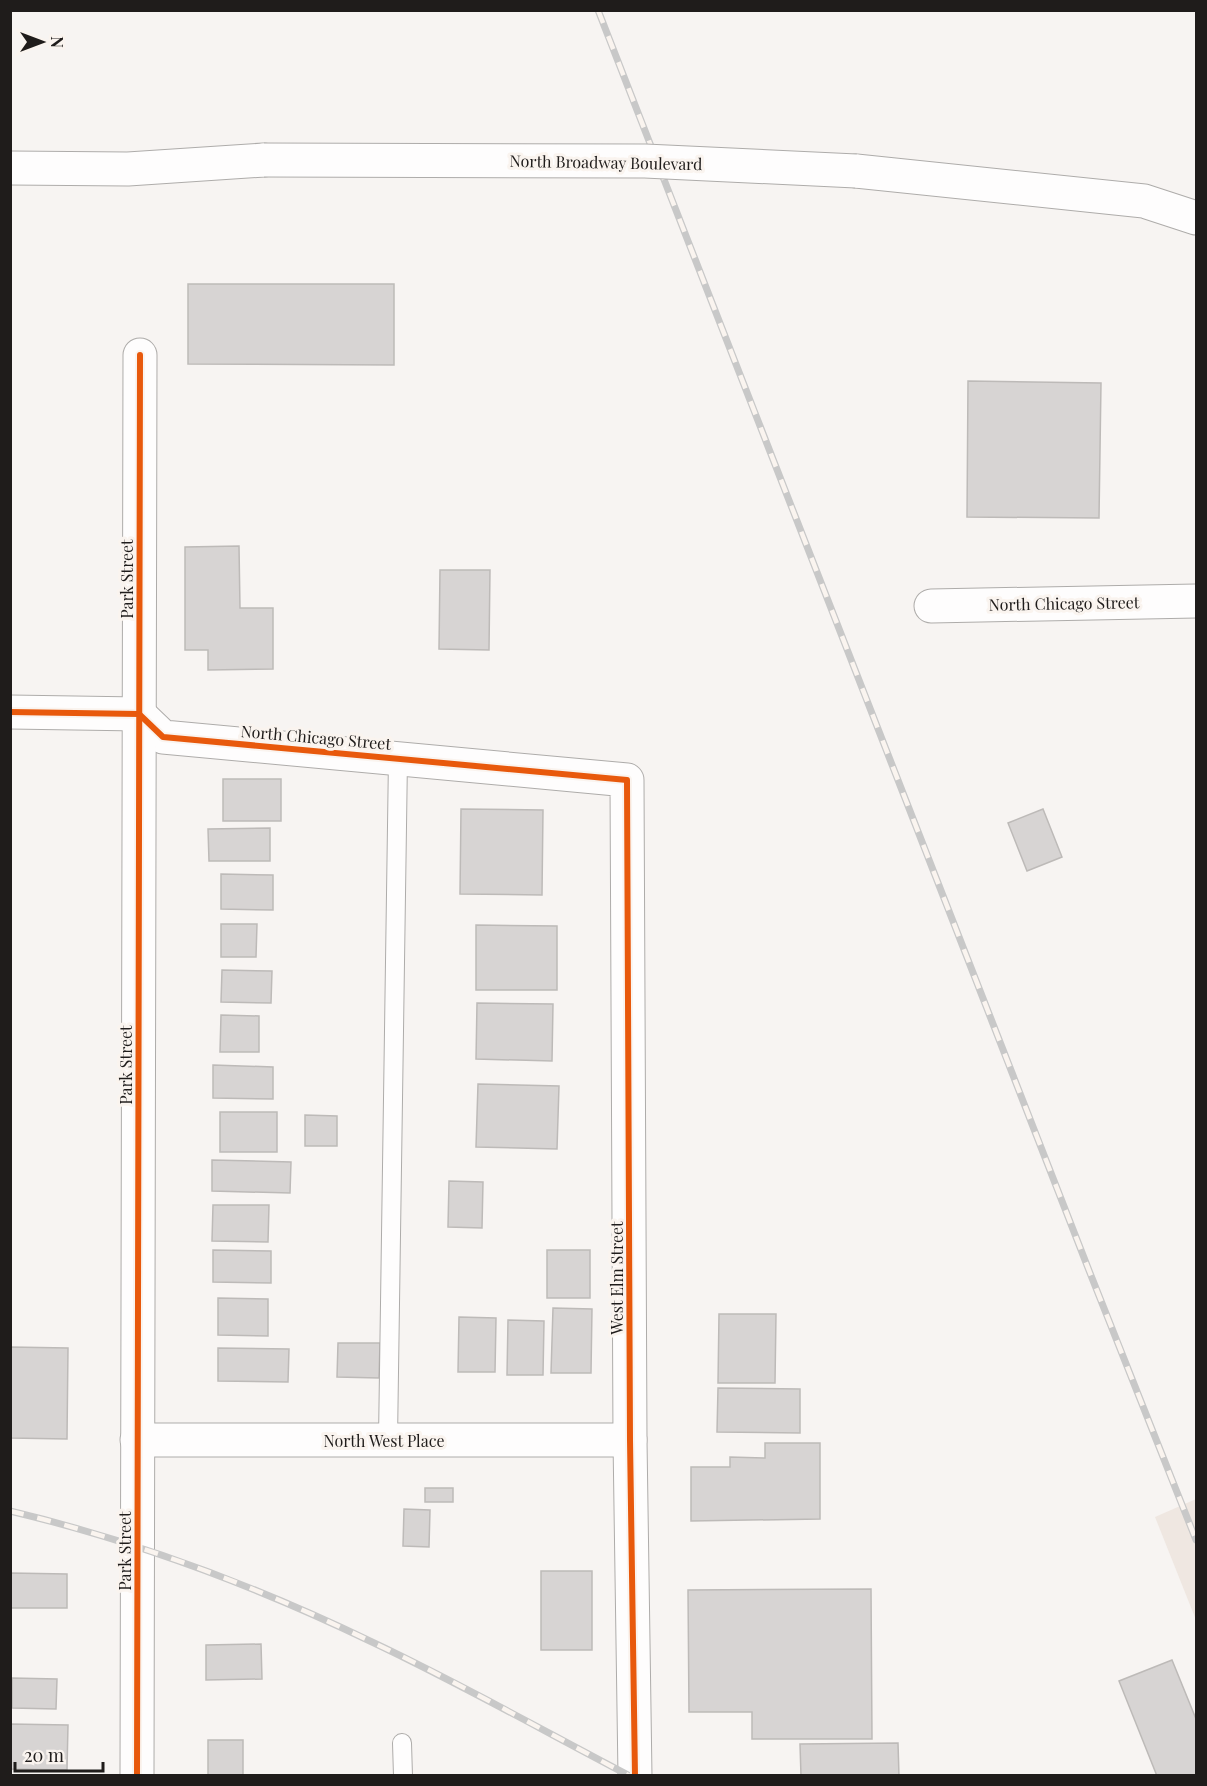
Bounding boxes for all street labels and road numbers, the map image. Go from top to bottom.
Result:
street label: North Broadway Boulevard [509,150,703,174]
street label: Park Street [116,539,137,619]
street label: North Chicago Street [988,591,1140,615]
street label: North Chicago Street [240,720,392,754]
street label: Park Street [115,1025,136,1105]
street label: West Elm Street [606,1221,627,1336]
street label: North West Place [323,1430,445,1451]
street label: Park Street [114,1511,135,1591]

